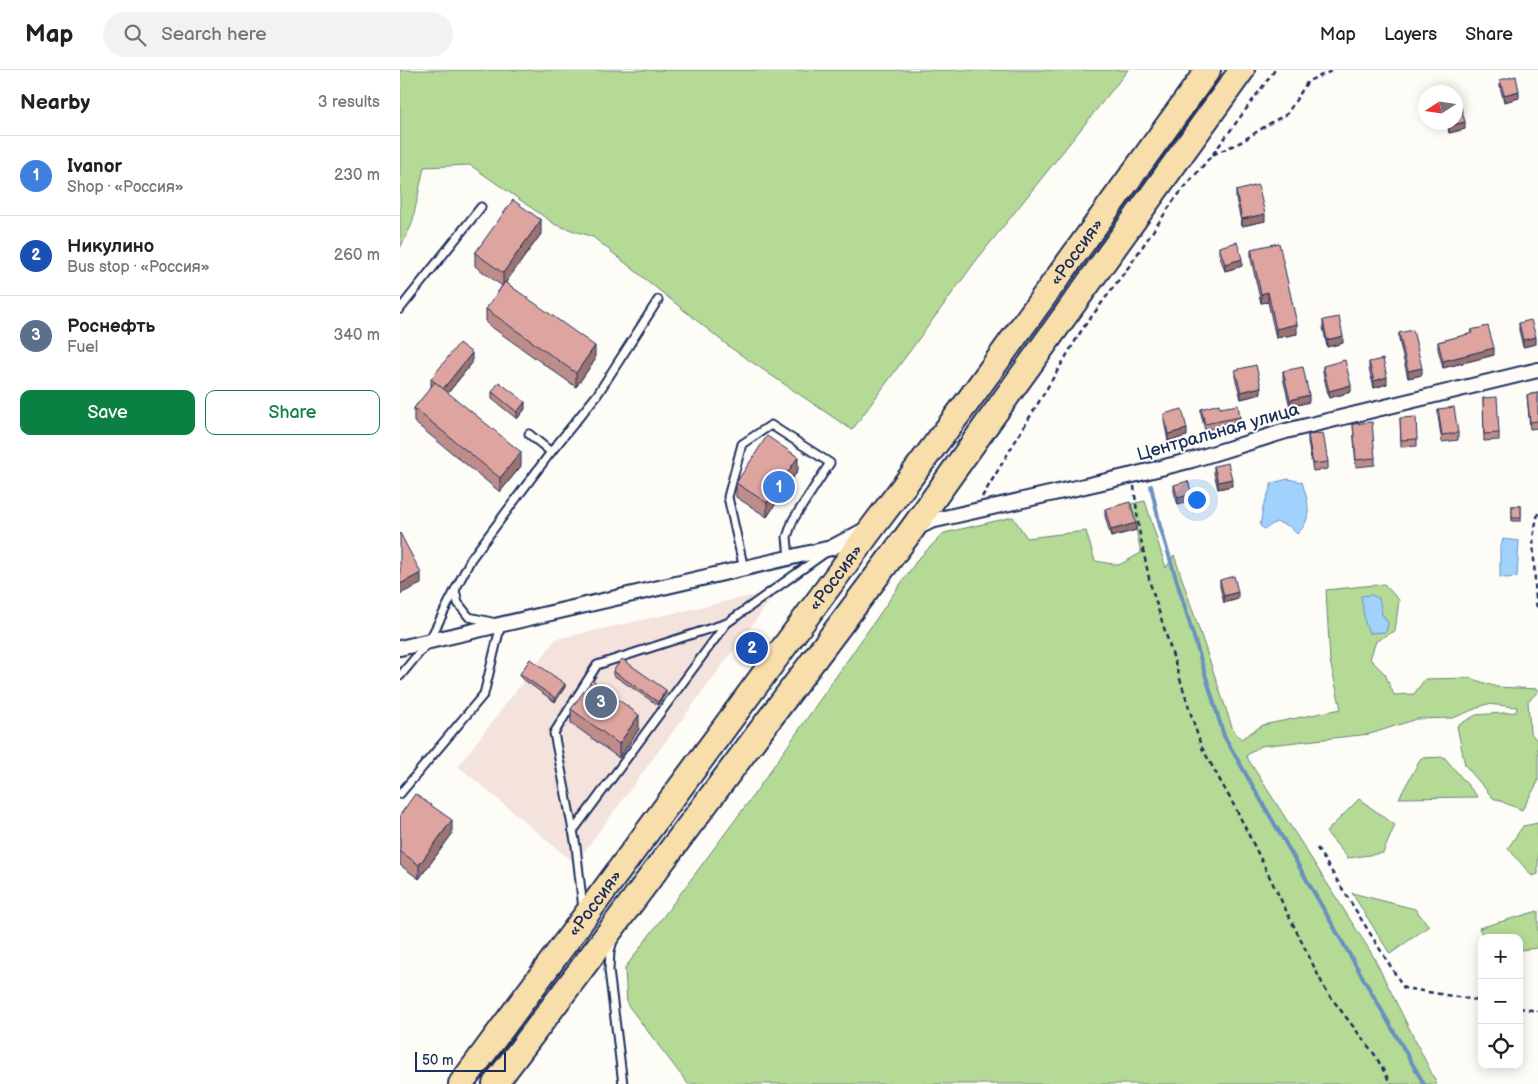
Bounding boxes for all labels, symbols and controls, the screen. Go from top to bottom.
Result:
search box [103,12,453,57]
text: Map [25,20,73,49]
icon: search [121,21,149,49]
text: Search here [161,23,267,46]
text: Map [1320,24,1356,45]
text: Layers [1384,24,1437,45]
text: Share [1465,24,1513,45]
north arrow [1418,85,1463,130]
text: Nearby [20,90,90,115]
text: 3 results [318,93,380,112]
text: Ivanor [67,155,122,178]
text: 1 [33,166,39,185]
text: 230 m [334,166,380,185]
text: Shop · «Россия» [67,178,184,197]
street label: «Россия» [1045,214,1108,290]
text: Никулино [67,235,154,258]
text: 2 [31,246,41,265]
text: 260 m [334,246,380,265]
text: Bus stop · «Россия» [67,258,210,277]
text: Роснефть [67,315,155,338]
text: 3 [31,326,41,345]
text: 340 m [333,326,380,345]
text: Fuel [67,338,98,357]
button: Save [20,390,195,435]
button: Share [205,390,380,435]
street label: Центральная улица [1134,399,1302,465]
pin: 1 [763,468,795,506]
your location [1184,487,1210,513]
street label: «Россия» [804,540,867,615]
pin: 2 [736,629,768,667]
pin: 3 [585,683,617,721]
street label: «Россия» [563,865,626,941]
map controls [1478,934,1523,1069]
button: + [1478,934,1523,979]
button: − [1478,979,1523,1024]
button: locate [1478,1024,1523,1069]
scale bar [415,1049,506,1072]
text: 50 m [422,1052,454,1069]

